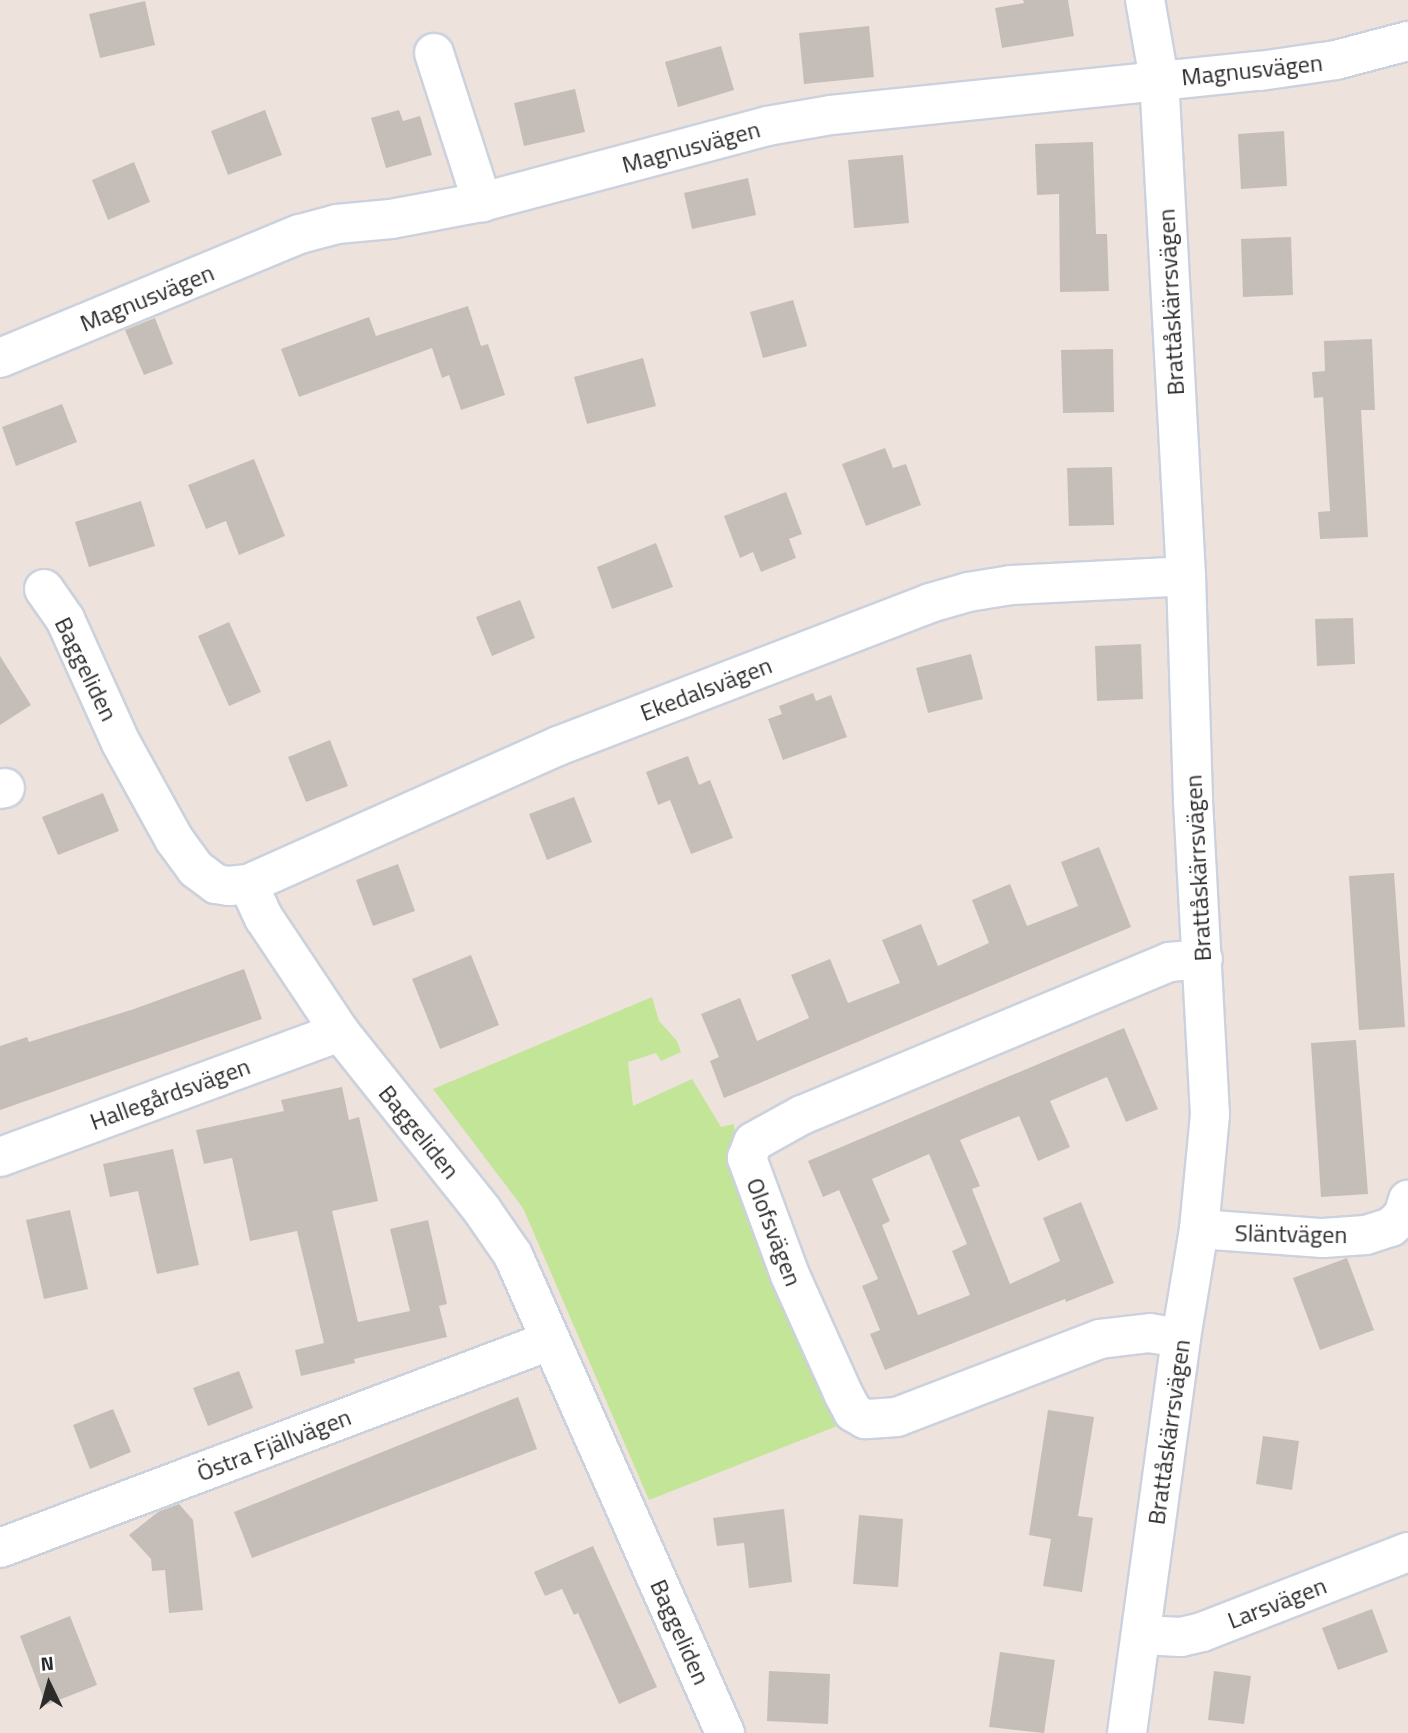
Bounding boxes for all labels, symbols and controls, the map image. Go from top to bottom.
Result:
street label: Magnusvägen [1180,48,1324,92]
street label: Magnusvägen [619,115,763,179]
street label: Brattåskärrsvägen [1152,208,1190,396]
street label: Magnusvägen [76,258,218,338]
street label: Baggeliden [48,612,124,726]
street label: Ekedalsvägen [636,651,776,727]
street label: Brattåskärrsvägen [1179,774,1217,962]
street label: Hallegårdsvägen [86,1052,254,1136]
street label: Baggeliden [373,1079,465,1185]
street label: Olofsvägen [740,1174,808,1290]
street label: Släntvägen [1234,1219,1348,1249]
street label: Brattåskärrsvägen [1142,1337,1196,1527]
street label: Östra Fjällvägen [193,1402,355,1488]
street label: Larsvägen [1224,1571,1330,1635]
street label: Baggeliden [644,1575,716,1689]
text: N [39,1648,55,1678]
north arrow [14,1649,84,1719]

